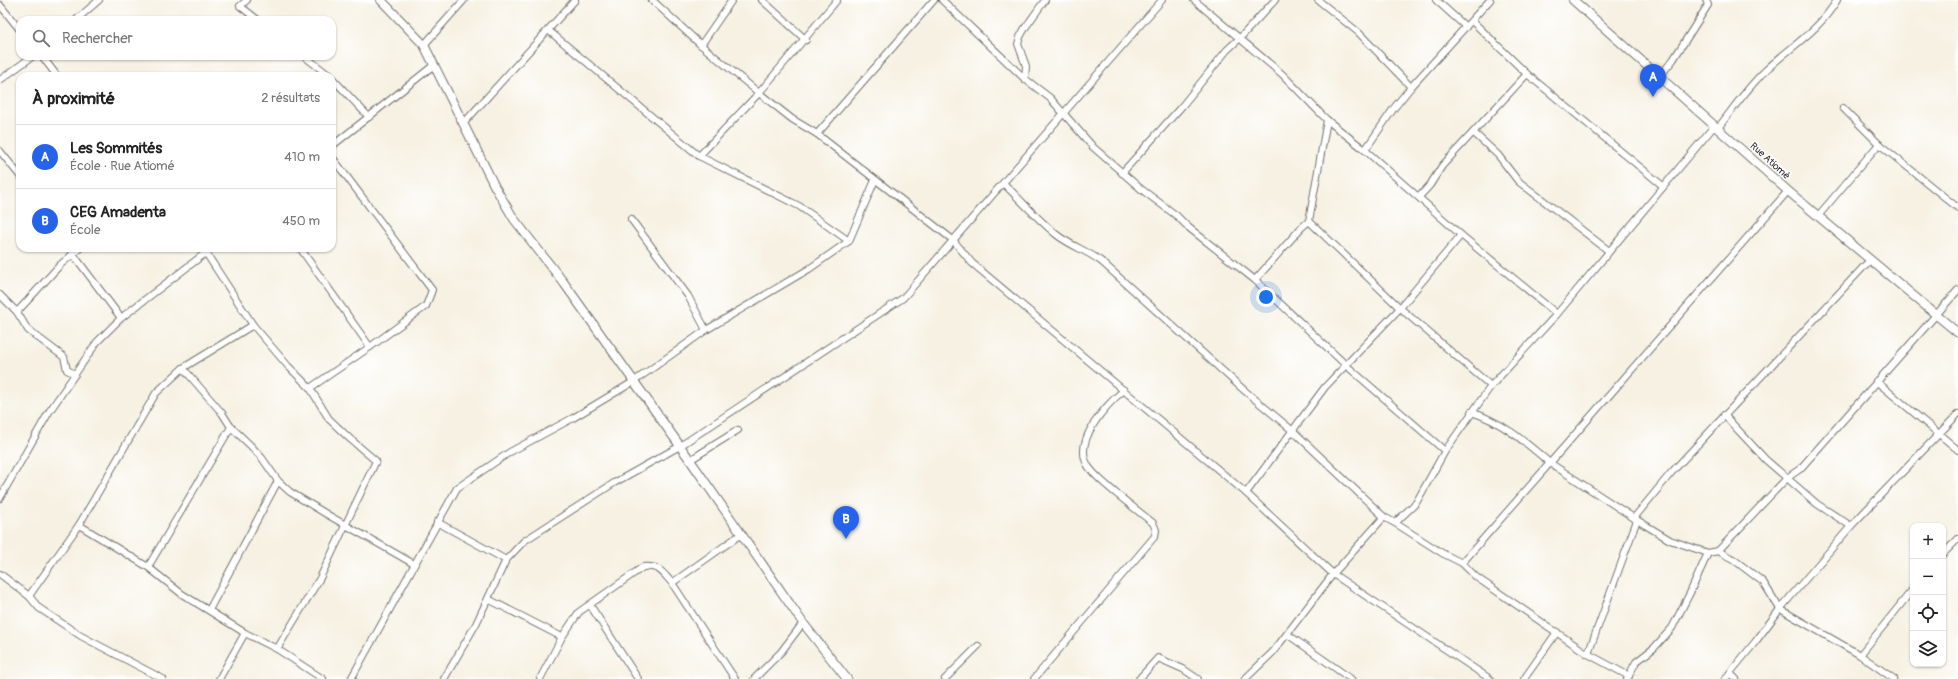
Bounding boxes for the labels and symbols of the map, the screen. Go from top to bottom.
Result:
pin: A [1640,64,1666,97]
street label: Rue Atiomé [1748,140,1792,182]
your location [1256,287,1276,307]
pin: B [833,506,859,539]

